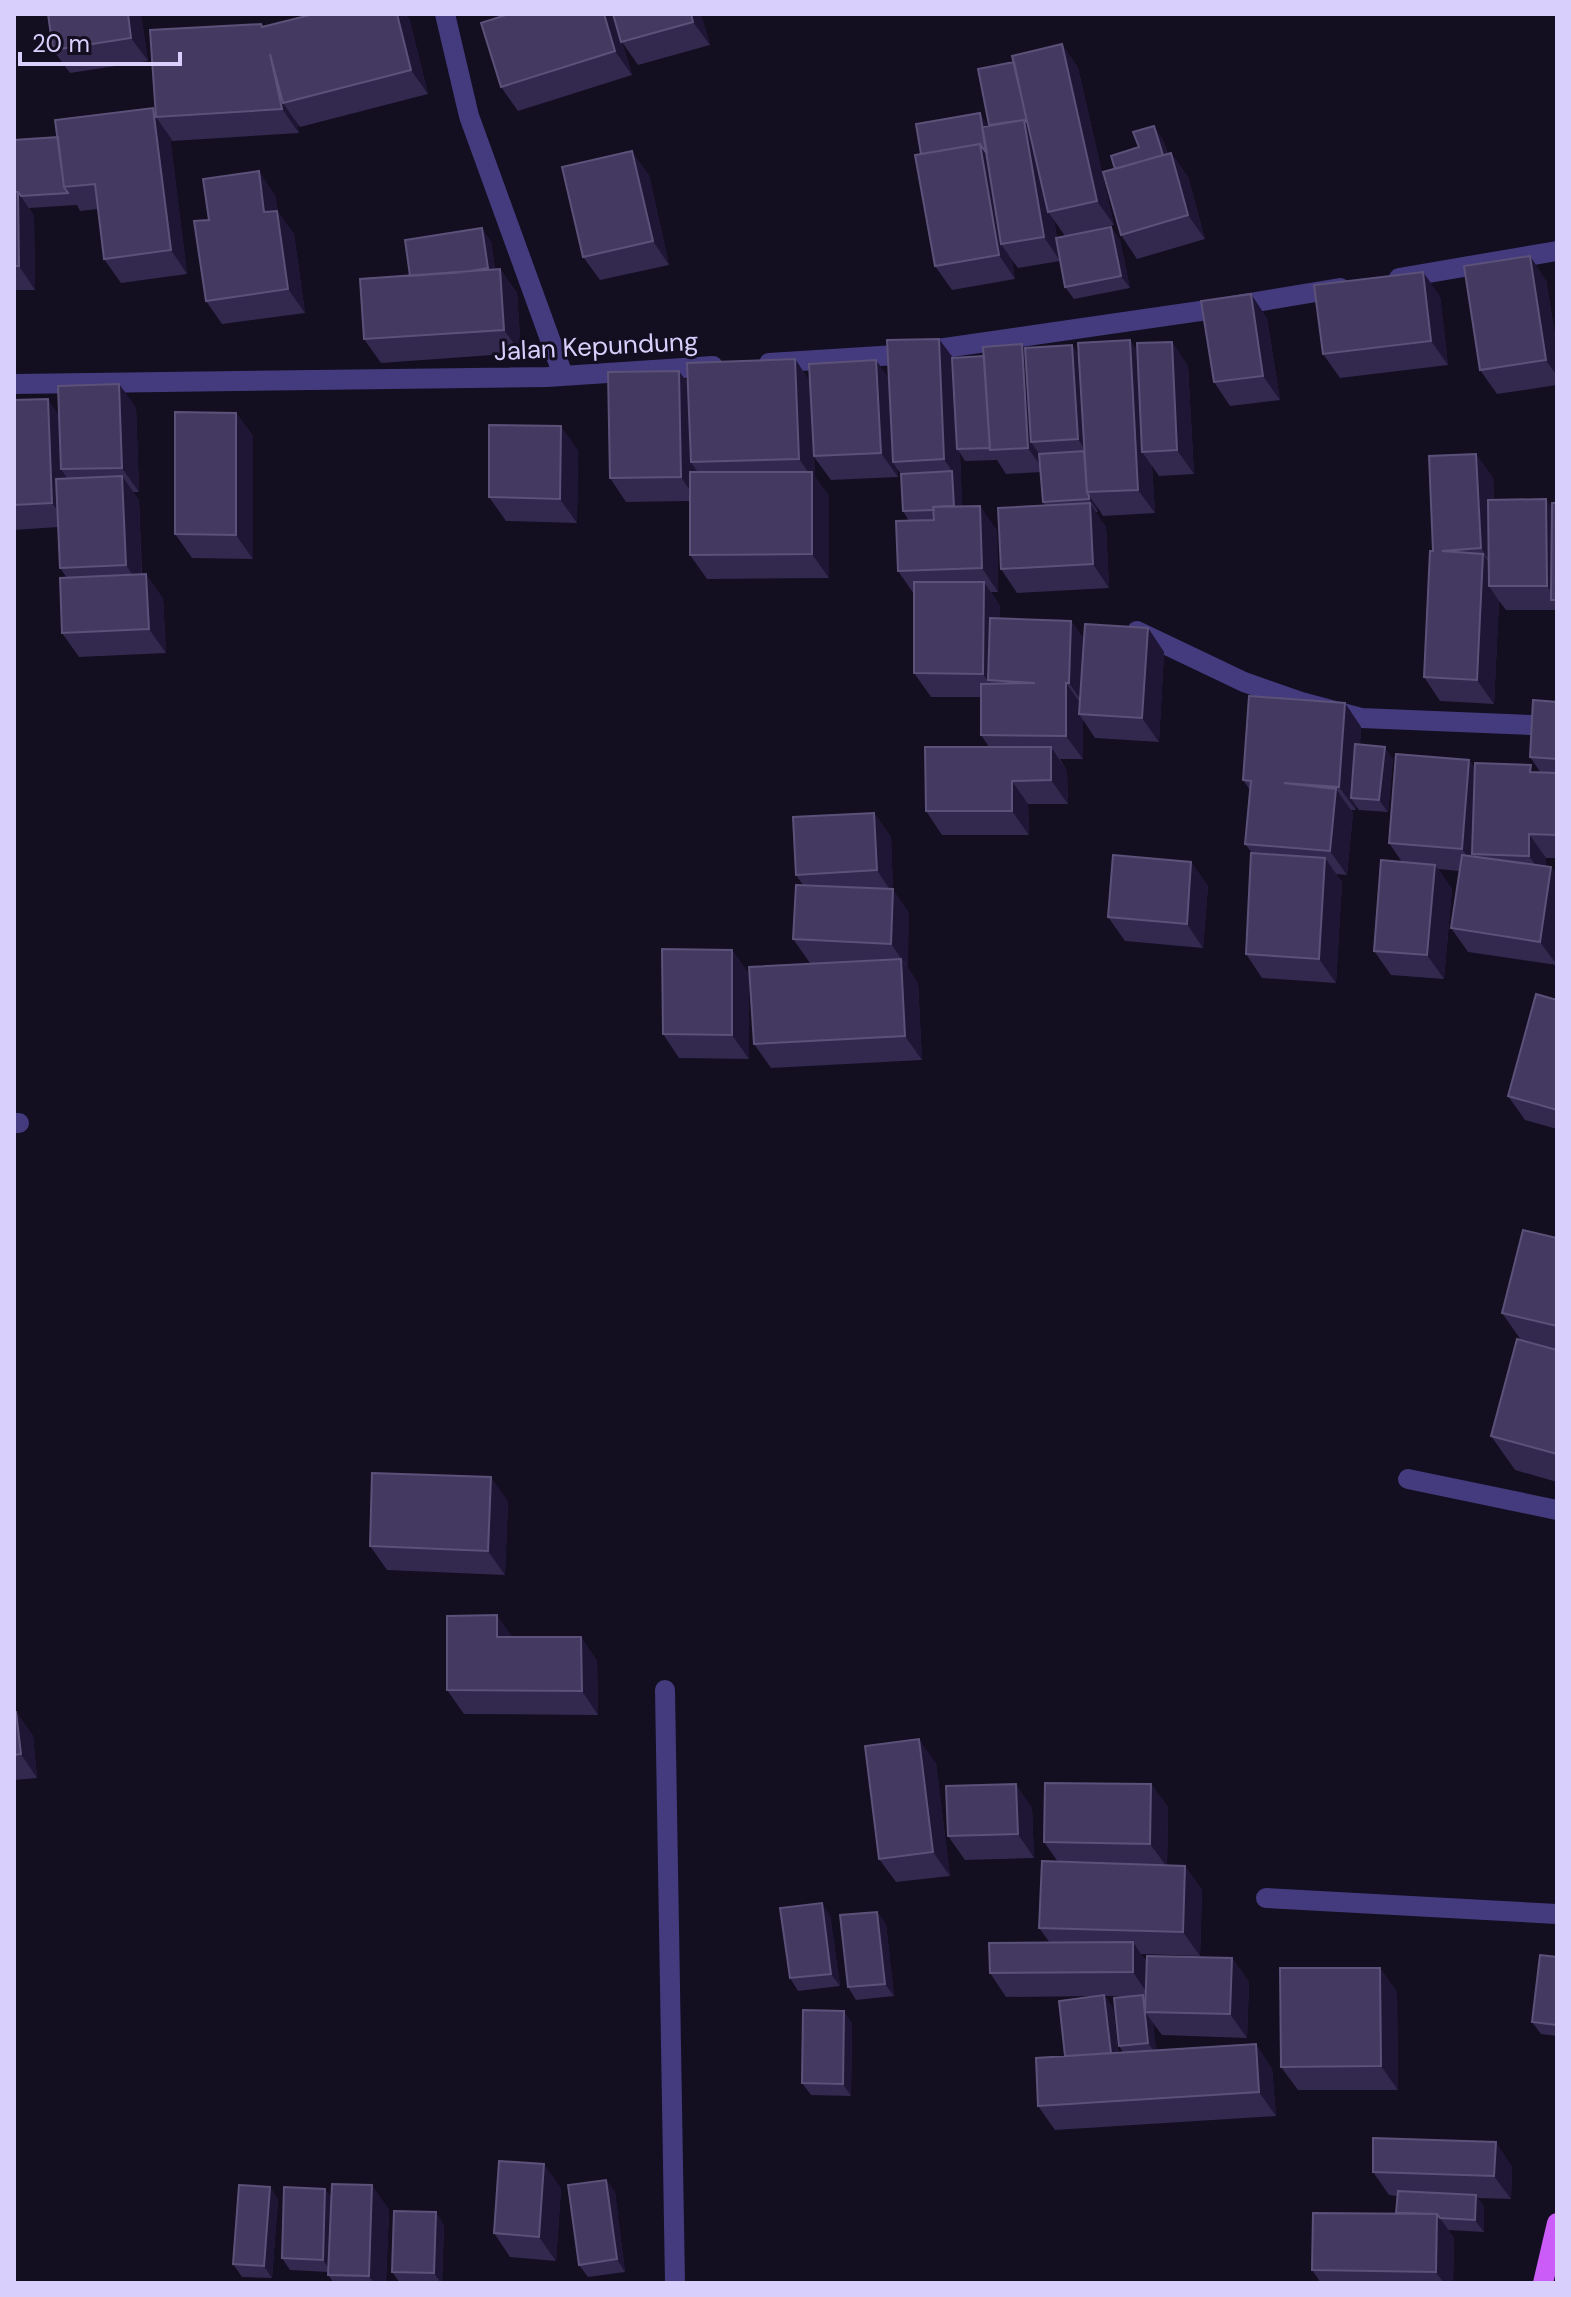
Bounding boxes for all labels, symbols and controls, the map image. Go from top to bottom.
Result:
scale bar [20,16,180,66]
text: 20 m [32,28,90,59]
street label: Jalan Kepundung [493,324,699,368]

